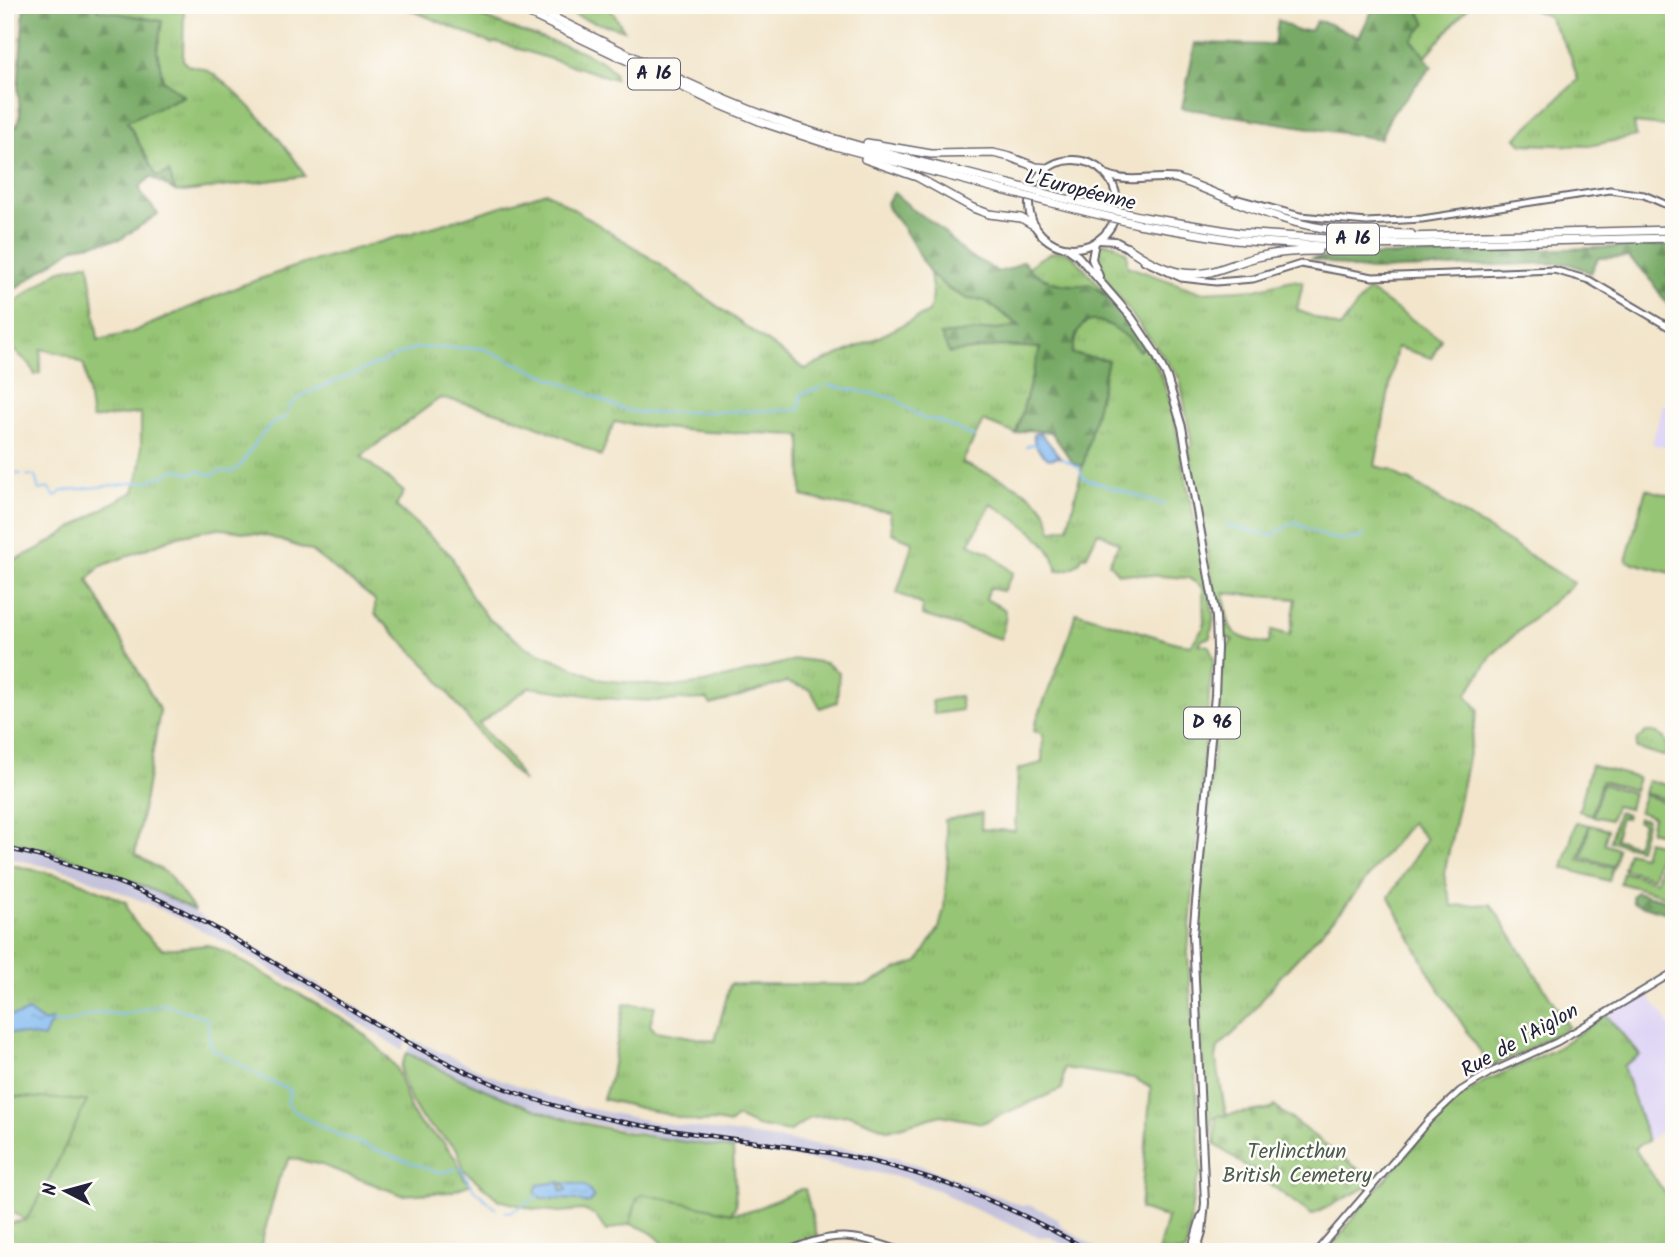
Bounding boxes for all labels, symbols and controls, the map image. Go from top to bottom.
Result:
road number: A 16 [628,58,680,90]
street label: L'Européenne [1021,161,1140,221]
road number: A 16 [1327,224,1379,255]
road number: D 96 [1184,708,1240,738]
street label: Rue de l'Aiglon [1455,995,1585,1087]
park label: Terlincthun British Cemetery [1222,1136,1372,1193]
north arrow [32,1156,102,1226]
text: N [36,1182,67,1197]

